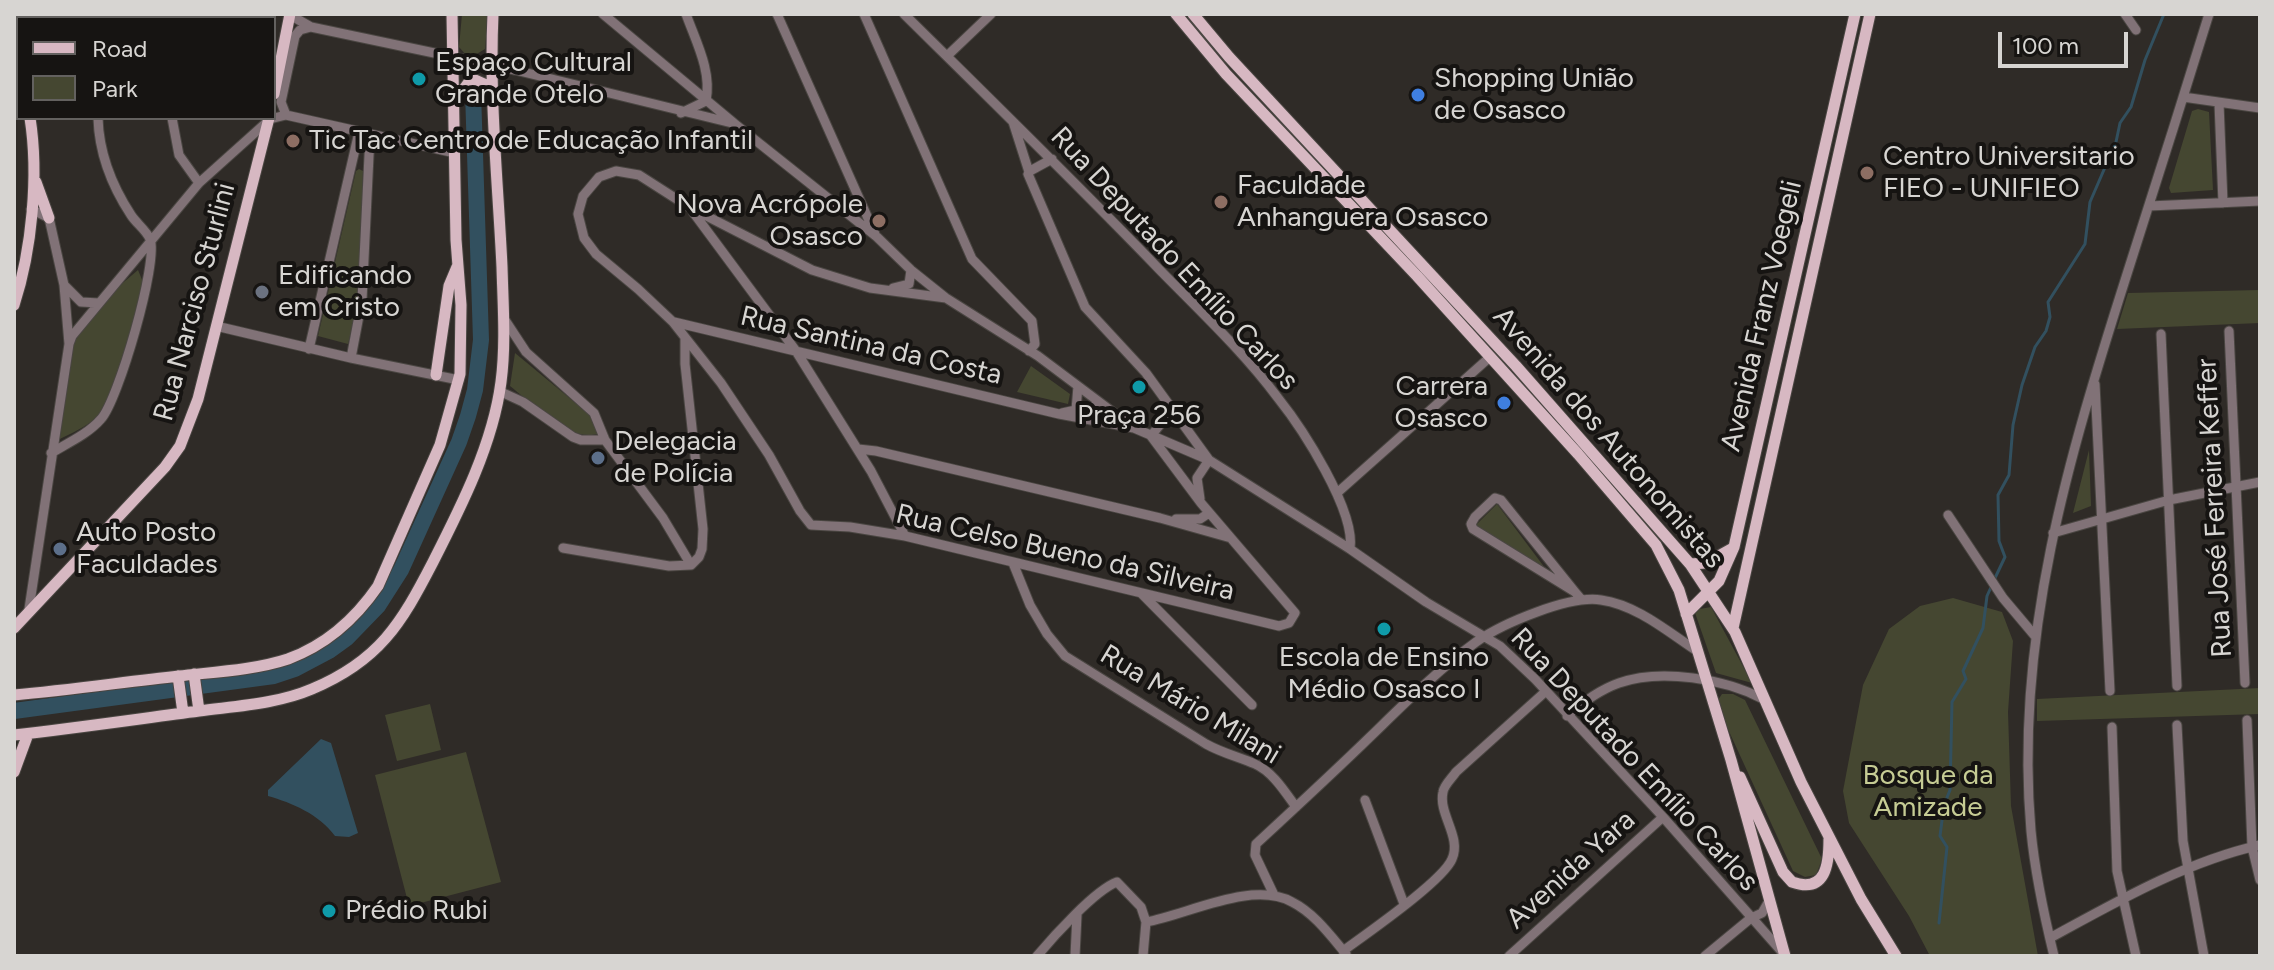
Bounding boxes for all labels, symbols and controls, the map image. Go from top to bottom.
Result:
legend [16,16,276,120]
scale bar [2002,16,2132,66]
text: 100 m [2012,31,2079,60]
text: Road [92,34,147,63]
place label: Espaço Cultural Grande Otelo [435,46,632,112]
place label: Shopping União de Osasco [1434,62,1634,128]
marker: Espaço Cultural Grande Otelo [410,70,428,88]
text: Park [92,74,138,103]
marker: Shopping União de Osasco [1409,86,1427,104]
street label: Rua Deputado Emílio Carlos [1043,120,1305,398]
place label: Tic Tac Centro de Educação Infantil [309,124,753,158]
marker: Tic Tac Centro de Educação Infantil [284,132,302,150]
place label: Centro Universitario FIEO - UNIFIEO [1883,140,2135,206]
marker: Centro Universitario FIEO - UNIFIEO [1858,164,1876,182]
place label: Faculdade Anhanguera Osasco [1237,169,1489,235]
street label: Avenida Franz Voegeli [1714,177,1810,455]
street label: Rua Narciso Sturlini [147,179,243,425]
place label: Nova Acrópole Osasco [676,188,863,254]
marker: Faculdade Anhanguera Osasco [1212,193,1230,211]
marker: Nova Acrópole Osasco [870,212,888,230]
place label: Edificando em Cristo [278,259,412,325]
marker: Edificando em Cristo [253,283,271,301]
street label: Rua Santina da Costa [737,300,1005,392]
street label: Avenida dos Autonomistas [1485,301,1731,575]
street label: Rua José Ferreira Keffer [2190,358,2240,658]
place label: Carrera Osasco [1395,370,1488,436]
marker: Praça 256 [1130,378,1148,396]
marker: Carrera Osasco [1495,394,1513,412]
place label: Praça 256 [1077,399,1201,433]
place label: Delegacia de Polícia [614,425,737,491]
marker: Delegacia de Polícia [589,449,607,467]
street label: Rua Celso Bueno da Silveira [893,498,1237,608]
place label: Auto Posto Faculdades [76,516,218,582]
marker: Auto Posto Faculdades [51,540,69,558]
marker: Escola de Ensino Médio Osasco I [1375,620,1393,638]
street label: Rua Deputado Emílio Carlos [1503,621,1765,899]
street label: Rua Mário Milani [1094,638,1286,772]
place label: Escola de Ensino Médio Osasco I [1279,641,1489,707]
park label: Bosque da Amizade [1862,759,1994,825]
street label: Avenida Yara [1500,804,1642,936]
place label: Prédio Rubi [345,894,488,928]
marker: Prédio Rubi [320,902,338,920]

